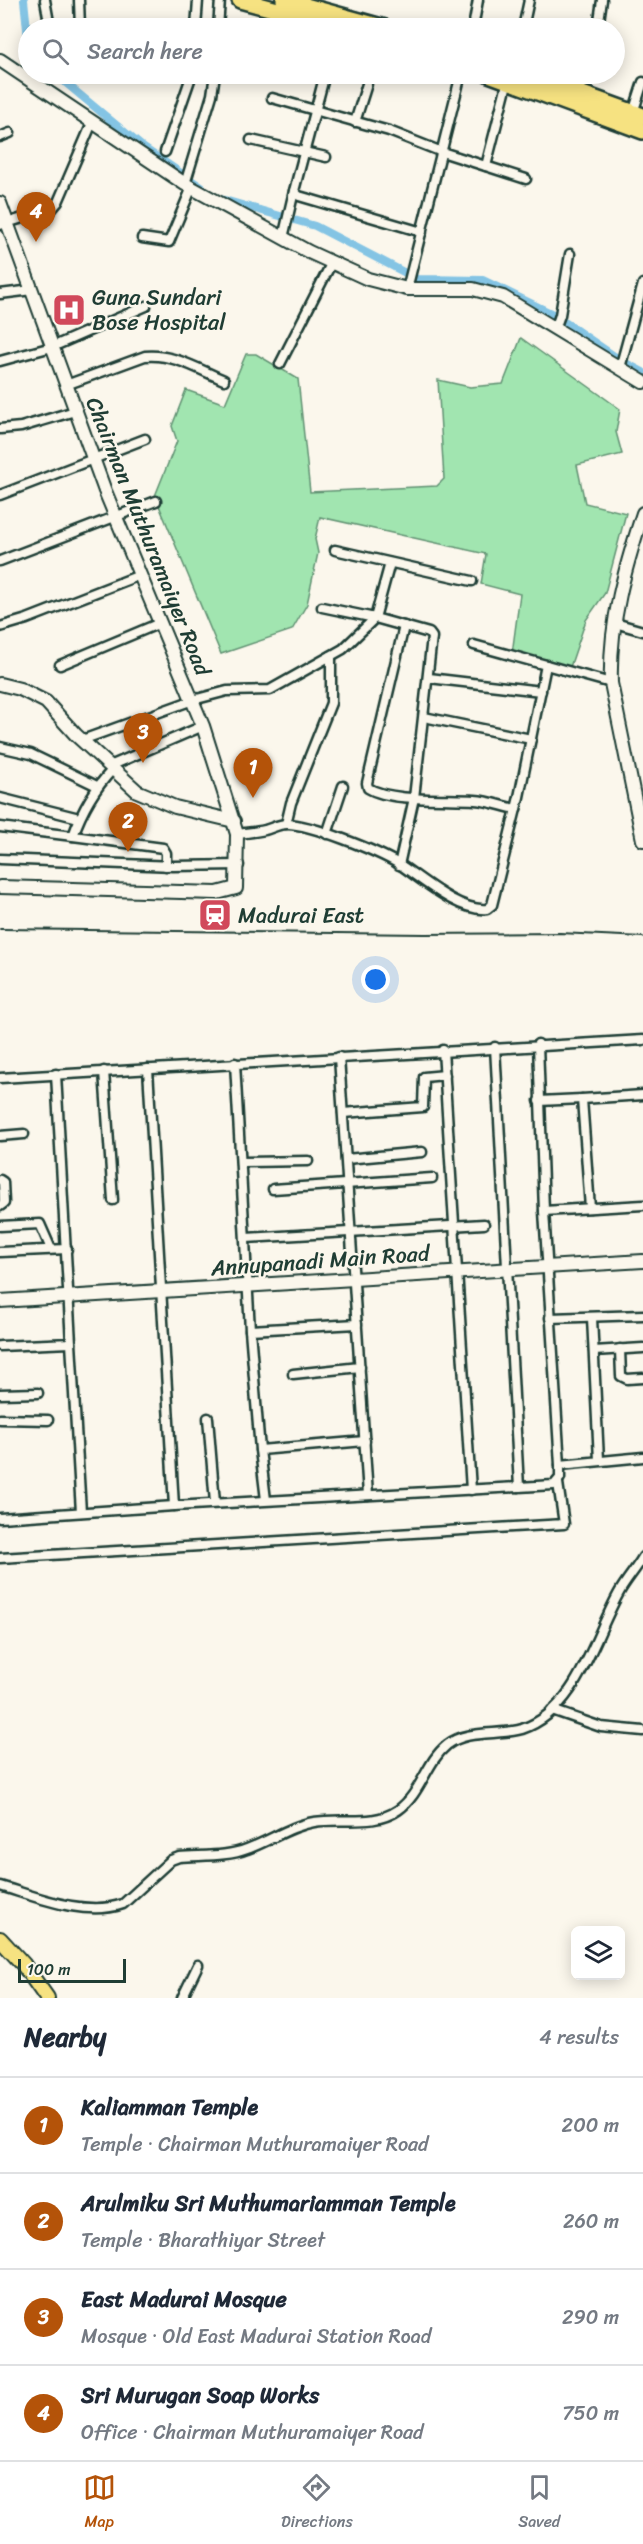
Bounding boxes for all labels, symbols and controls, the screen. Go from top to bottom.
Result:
search box [18,18,625,84]
text: Search here [87,32,203,71]
icon: search [39,35,72,68]
pin: 4 [16,192,56,242]
place label: Guna Sundari Bose Hospital [92,278,226,342]
hospital icon: Guna Sundari Bose Hospital [51,292,87,328]
street label: Chairman Muthuramaiyer Road [75,391,223,683]
pin: 3 [124,714,162,763]
pin: 1 [234,748,272,798]
pin: 2 [108,802,148,852]
place label: Madurai East [238,896,365,935]
station icon: Madurai East [197,897,233,933]
your location [361,965,390,994]
street label: Annupanadi Main Road [209,1233,432,1288]
map controls [571,1926,625,1980]
button: layers [571,1926,625,1980]
text: 100 m [27,1955,71,1984]
scale bar [18,1956,126,1984]
text: Nearby [24,2014,106,2060]
text: 4 results [539,2020,619,2055]
text: Kaliamman Temple [81,2088,258,2127]
text: 1 [39,2108,48,2143]
text: 200 m [562,2108,619,2143]
text: Temple · Chairman Muthuramaiyer Road [81,2127,429,2162]
text: Arulmiku Sri Muthumariamman Temple [81,2184,456,2223]
text: 2 [38,2204,49,2239]
text: 260 m [563,2204,619,2239]
text: Temple · Bharathiyar Street [81,2223,325,2258]
text: East Madurai Mosque [81,2280,287,2319]
text: 3 [38,2300,49,2335]
text: 290 m [562,2300,619,2335]
text: Mosque · Old East Madurai Station Road [81,2319,431,2354]
text: Sri Murugan Soap Works [81,2376,319,2415]
text: 4 [37,2396,50,2431]
text: 750 m [562,2396,619,2431]
text: Office · Chairman Muthuramaiyer Road [81,2415,424,2450]
tab: Map [83,2471,116,2536]
tab: Directions [281,2471,353,2536]
tab: Saved [518,2471,560,2536]

